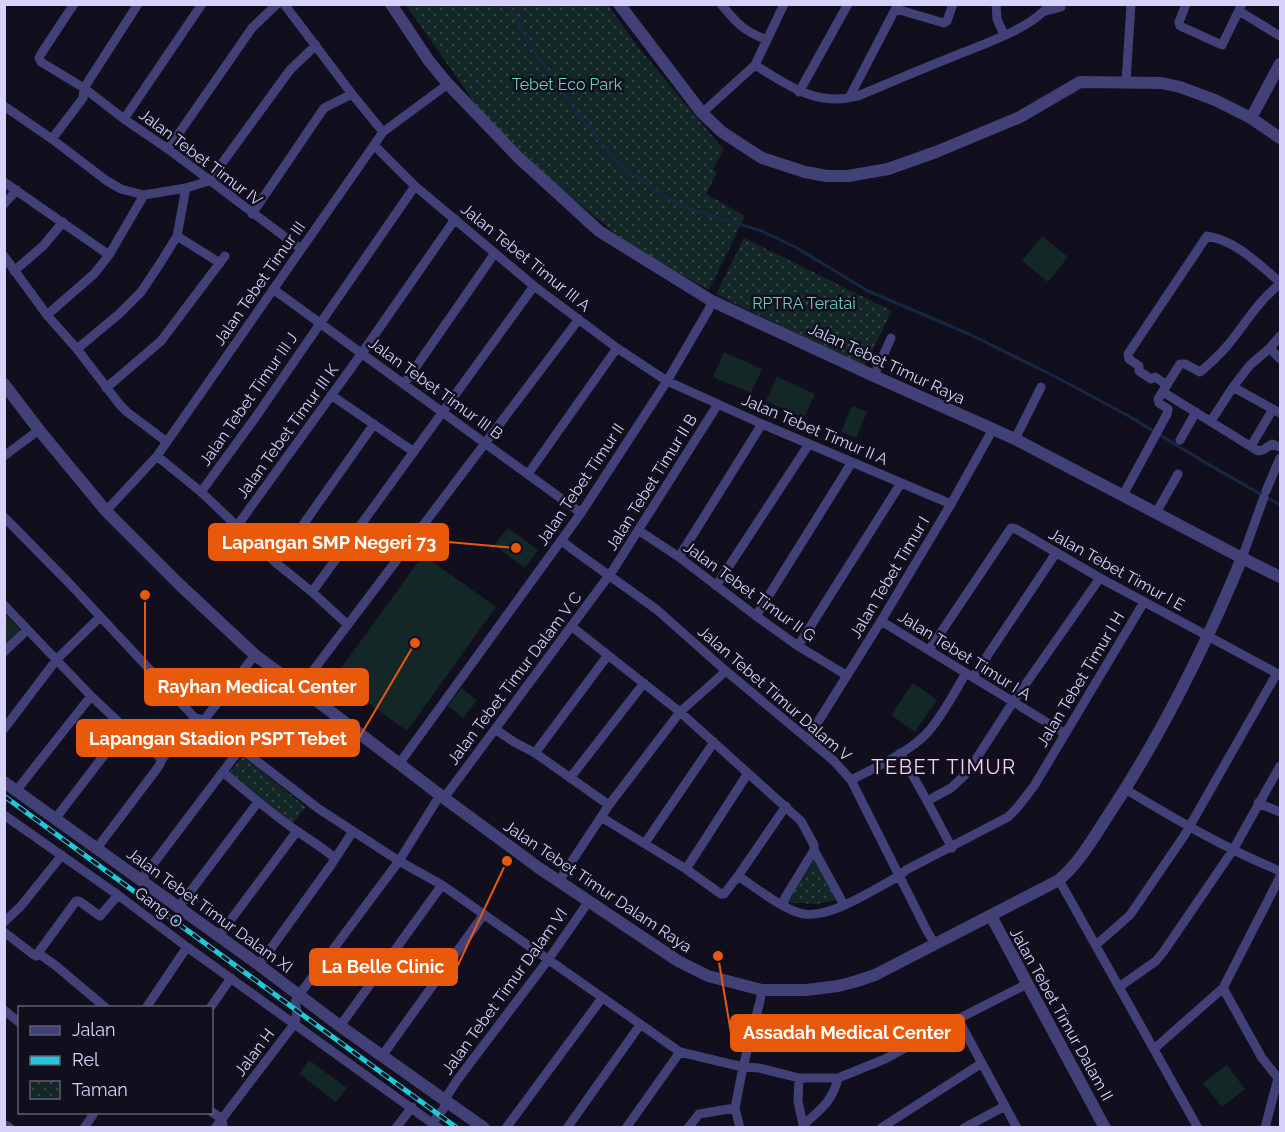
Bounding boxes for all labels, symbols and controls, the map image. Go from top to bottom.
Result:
park label: Tebet Eco Park [512,75,623,94]
street label: Jalan Tebet Timur IV [135,105,266,210]
street label: Jalan Tebet Timur III A [457,199,594,316]
street label: Jalan Tebet Timur III [210,218,309,349]
park label: RPTRA Teratai [752,294,856,313]
street label: Jalan Tebet Timur Raya [805,319,968,408]
street label: Jalan Tebet Timur III J [195,329,301,469]
street label: Jalan Tebet Timur III B [365,333,507,443]
street label: Jalan Tebet Timur III K [232,360,343,502]
street label: Jalan Tebet Timur II A [739,390,891,469]
street label: Jalan Tebet Timur II B [602,411,701,554]
street label: Jalan Tebet Timur II [533,420,628,549]
street label: Jalan Tebet Timur I [846,513,933,642]
callout: Lapangan SMP Negeri 73 [209,524,448,560]
street label: Jalan Tebet Timur I E [1046,524,1188,615]
text: Lapangan SMP Negeri 73 [222,532,436,553]
street label: Jalan Tebet Timur II G [680,537,819,646]
street label: Jalan Tebet Timur Dalam V C [443,588,586,768]
street label: Jalan Tebet Timur I A [895,607,1035,704]
street label: Jalan Tebet Timur I H [1033,608,1128,750]
street label: Jalan Tebet Timur Dalam V [694,622,855,765]
callout: Rayhan Medical Center [145,669,368,705]
text: Rayhan Medical Center [158,676,357,697]
callout: Lapangan Stadion PSPT Tebet [77,720,359,756]
text: Lapangan Stadion PSPT Tebet [89,728,347,749]
district label: TEBET TIMUR [871,755,1017,779]
street label: Jalan Tebet Timur Dalam Raya [500,816,695,957]
street label: Jalan Tebet Timur Dalam XI [123,844,296,977]
street label: Gang O [131,883,186,932]
street label: Jalan Tebet Timur Dalam VI [438,904,571,1078]
street label: Jalan Tebet Timur Dalam II [1006,925,1117,1104]
callout: La Belle Clinic [310,949,457,985]
text: La Belle Clinic [322,956,444,977]
legend [18,1006,213,1114]
callout: Assadah Medical Center [731,1015,964,1051]
text: Jalan [72,1019,116,1040]
text: Assadah Medical Center [743,1022,951,1043]
street label: Jalan H [230,1025,278,1080]
text: Rel [72,1049,99,1070]
text: Taman [72,1079,128,1100]

